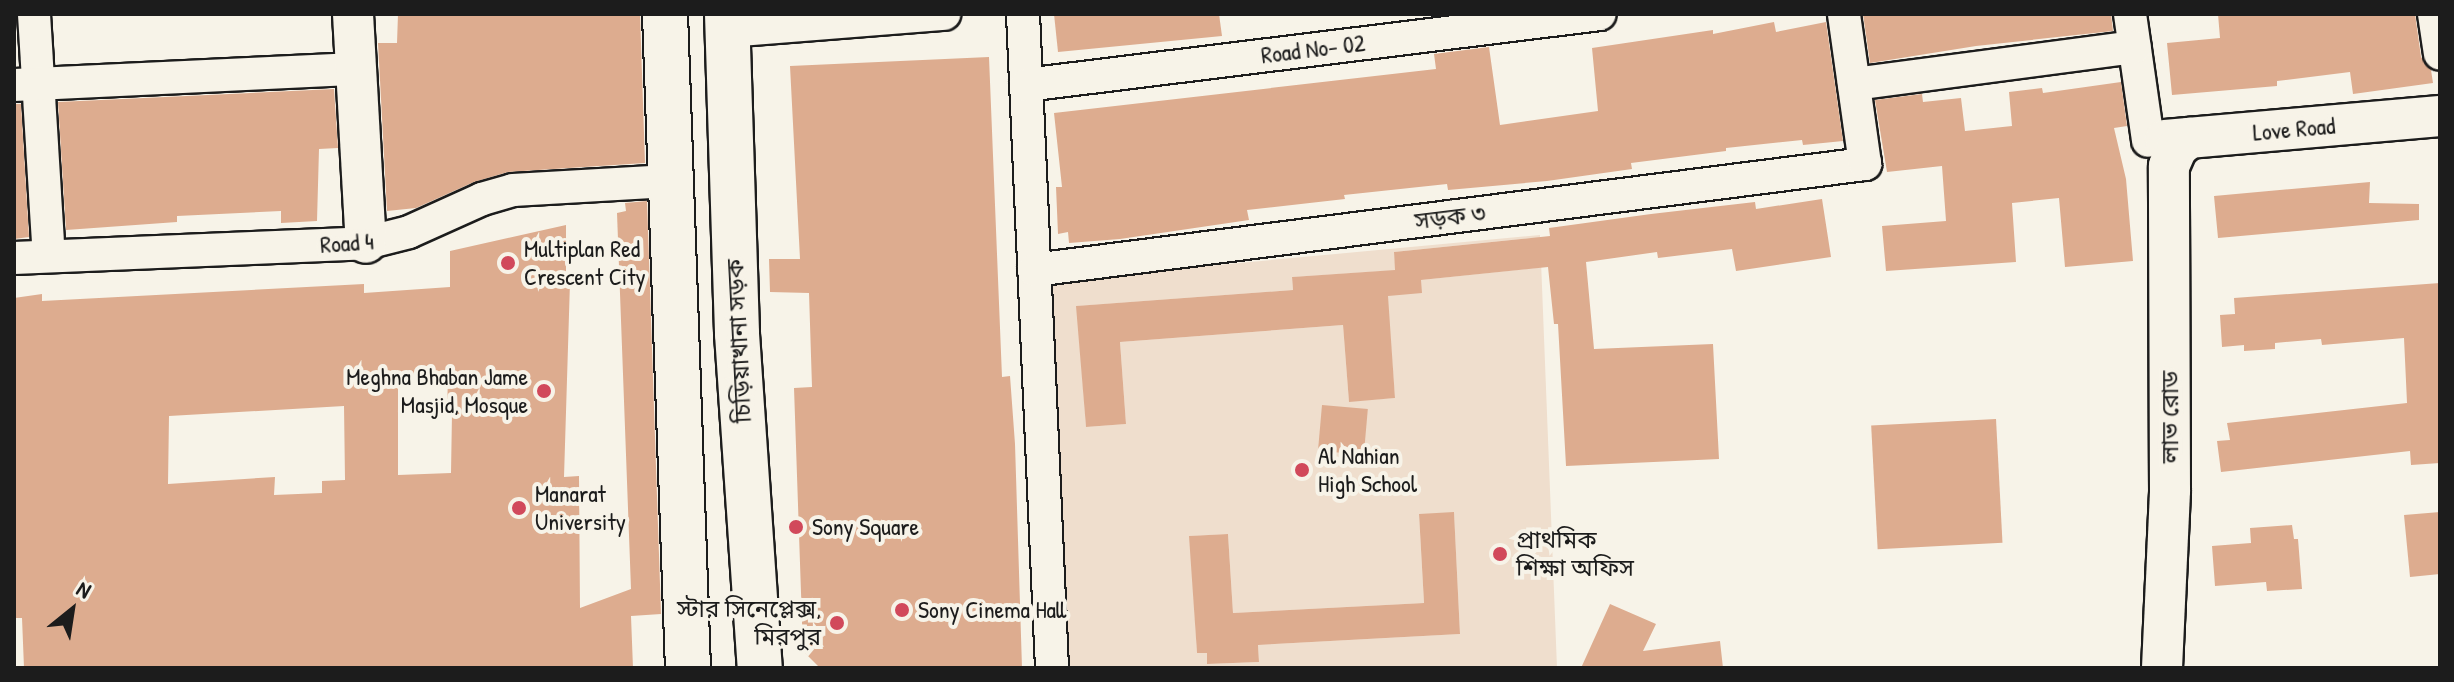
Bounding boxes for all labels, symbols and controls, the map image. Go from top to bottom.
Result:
street label: Road No- 02 [1259,28,1367,70]
street label: Love Road [2252,111,2336,147]
street label: সড়ক ৩ [1413,198,1487,236]
street label: Road 4 [319,227,375,259]
place label: Multiplan Red Crescent City [524,235,646,291]
marker: Multiplan Red Crescent City [499,254,517,272]
street label: চিড়িয়াখানা সড়ক [720,258,758,424]
place label: Meghna Bhaban Jame Masjid, Mosque [346,363,528,419]
street label: লাভ রোড [2156,371,2184,463]
marker: Meghna Bhaban Jame Masjid, Mosque [535,382,553,400]
place label: Al Nahian High School [1318,442,1417,498]
marker: Al Nahian High School [1293,461,1311,479]
place label: Manarat University [535,480,626,536]
marker: Manarat University [510,499,528,517]
place label: Sony Square [812,513,919,541]
marker: Sony Square [787,518,805,536]
place label: প্রাথমিক শিক্ষা অফিস [1516,526,1634,582]
marker: প্রাথমিক শিক্ষা অফিস [1491,545,1509,563]
north arrow [32,570,112,650]
text: N [71,573,97,605]
place label: স্টার সিনেপ্লেক্স, মিরপুর [677,595,821,651]
place label: Sony Cinema Hall [918,596,1066,624]
marker: Sony Cinema Hall [893,601,911,619]
marker: স্টার সিনেপ্লেক্স, মিরপুর [828,614,846,632]

